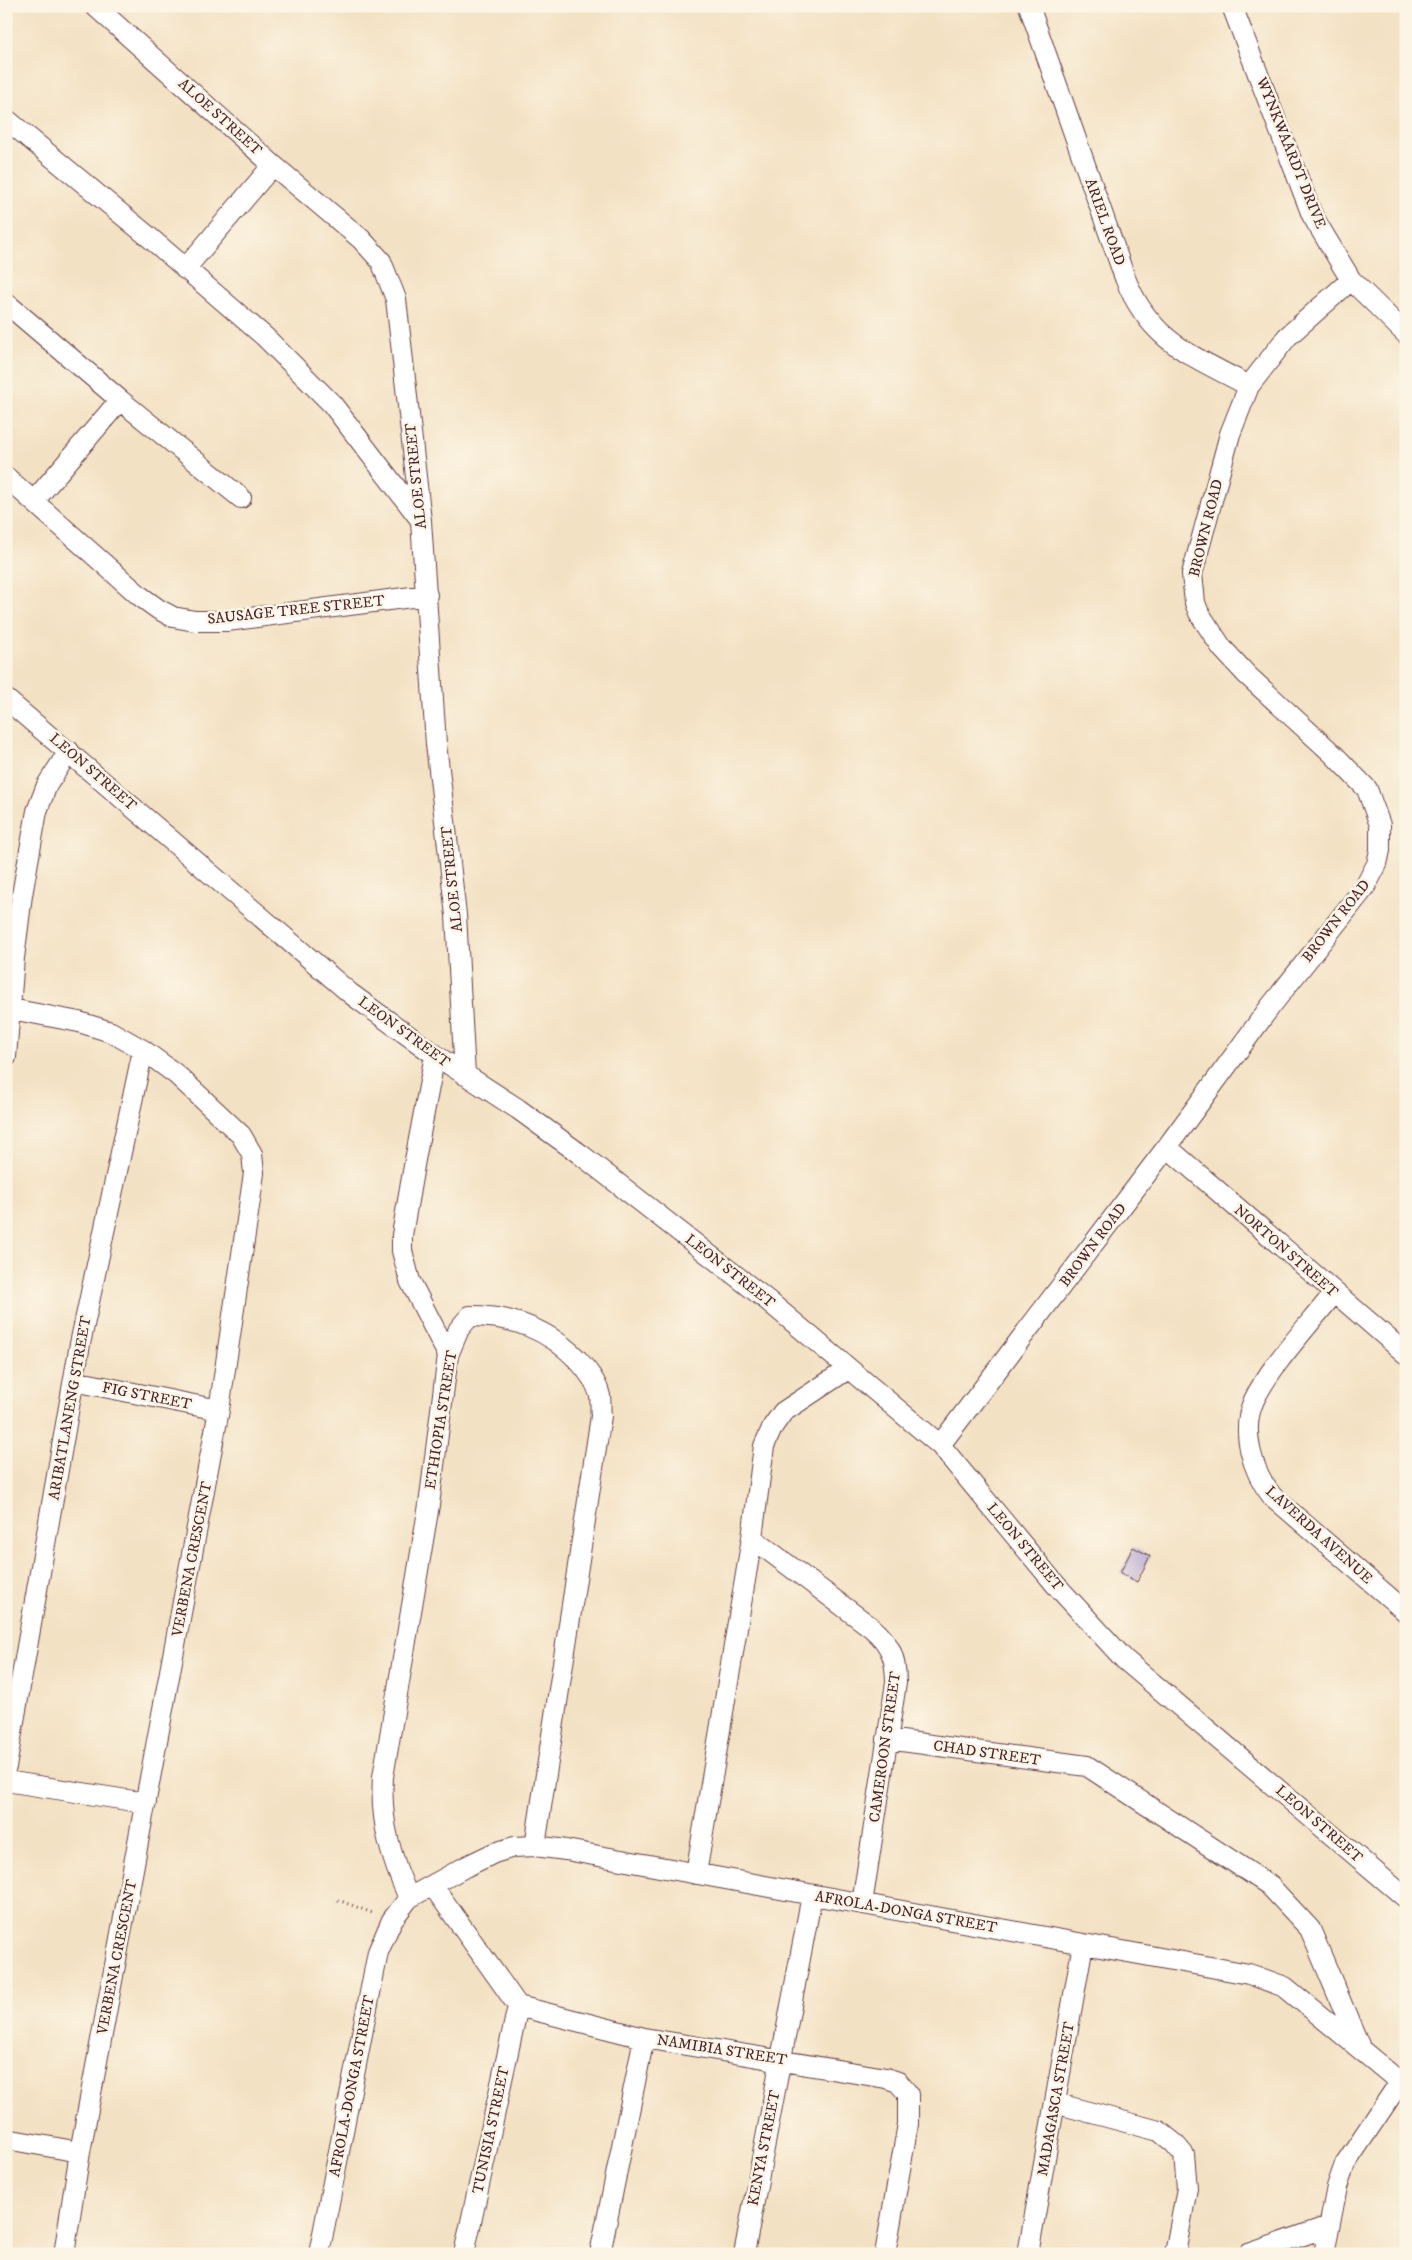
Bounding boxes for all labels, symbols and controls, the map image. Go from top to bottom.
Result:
street label: ALOE STREET [174,74,266,160]
street label: WYNKWAARDT DRIVE [1252,74,1330,232]
street label: ARIEL ROAD [1080,176,1130,268]
street label: ALOE STREET [401,421,431,530]
street label: BROWN ROAD [1185,477,1227,579]
street label: SAUSAGE TREE STREET [207,591,386,629]
street label: LEON STREET [46,729,141,815]
street label: ALOE STREET [437,824,467,933]
street label: BROWN ROAD [1298,876,1374,966]
street label: LEON STREET [354,992,454,1072]
street label: BROWN ROAD [1055,1199,1131,1291]
street label: NORTON STREET [1230,1201,1342,1302]
street label: LEON STREET [681,1230,779,1312]
street label: ARIBATLANENG STREET [44,1314,96,1502]
street label: ETHIOPIA STREET [421,1348,461,1491]
street label: FIG STREET [101,1378,194,1414]
street label: VERBENA CRESCENT [167,1479,216,1639]
street label: LAVERDA AVENUE [1261,1482,1377,1588]
street label: LEON STREET [983,1499,1068,1595]
street label: CAMEROON STREET [865,1670,905,1824]
street label: CHAD STREET [932,1736,1043,1770]
street label: LEON STREET [1272,1781,1367,1867]
street label: VERBENA CRESCENT [92,1877,141,2037]
street label: AFROLA-DONGA STREET [813,1887,999,1937]
street label: AFROLA-DONGA STREET [325,1993,379,2178]
street label: MADAGASCA STREET [1033,2020,1079,2178]
street label: NAMIBIA STREET [655,2030,789,2070]
street label: TUNISIA STREET [468,2064,514,2196]
street label: KENYA STREET [743,2088,785,2207]

